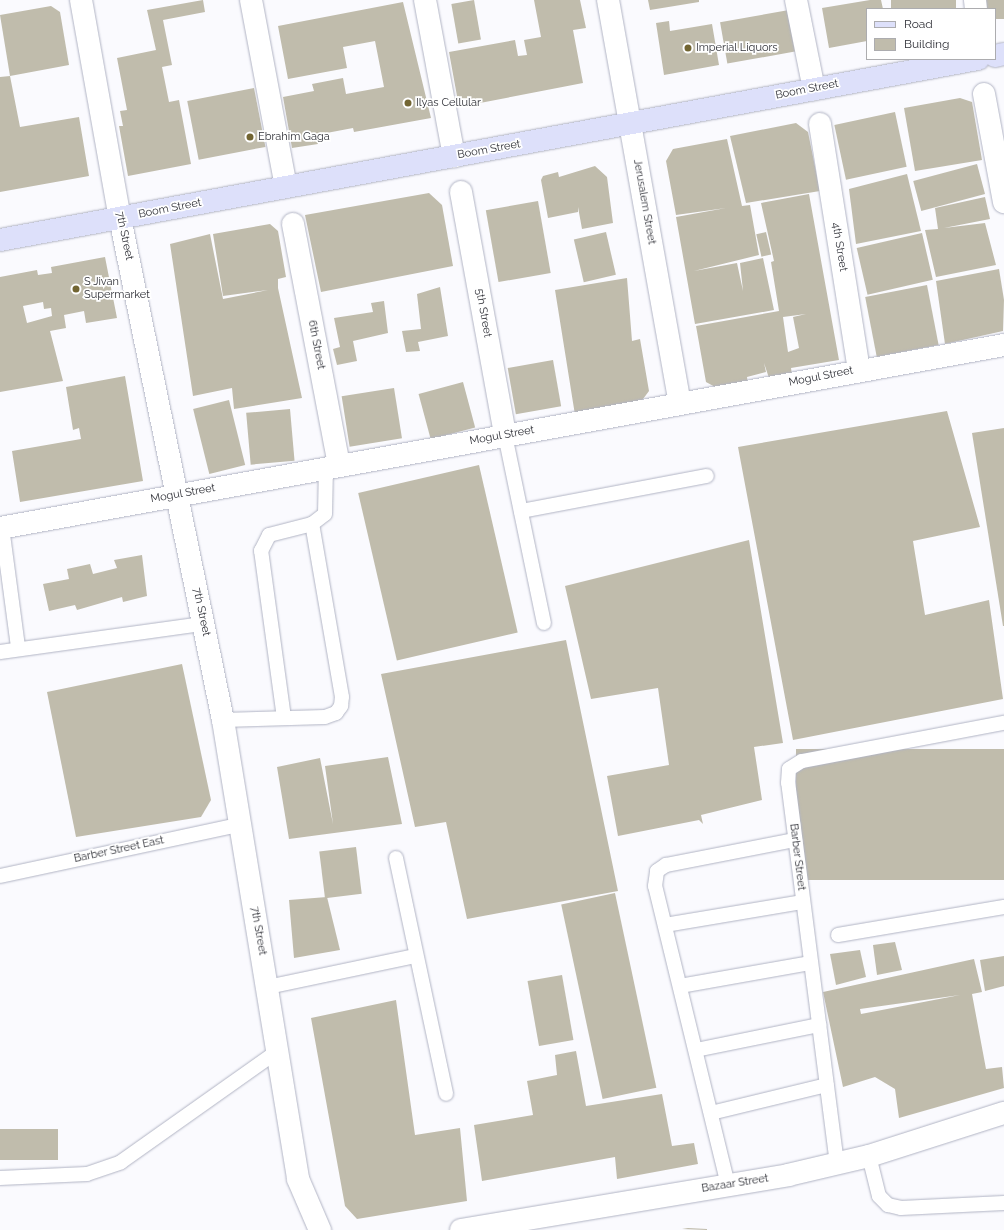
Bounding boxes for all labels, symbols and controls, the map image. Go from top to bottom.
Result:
legend [866,8,996,60]
text: Road [904,17,933,31]
text: Building [904,37,950,51]
place label: Imperial Liquors [696,41,778,55]
marker: Imperial Liquors [683,43,693,53]
street label: Boom Street [774,77,840,103]
place label: Ilyas Cellular [416,96,481,110]
marker: Ilyas Cellular [403,98,413,108]
place label: Ebrahim Gaga [258,130,330,144]
marker: Ebrahim Gaga [245,132,255,142]
street label: Boom Street [456,138,522,162]
street label: Jerusalem Street [630,158,658,246]
street label: Boom Street [137,196,203,222]
street label: 7th Street [112,211,136,261]
street label: 4th Street [829,222,849,272]
place label: S Jivan Supermarket [84,276,150,302]
marker: S Jivan Supermarket [71,284,81,294]
street label: 5th Street [472,288,494,338]
street label: 6th Street [305,319,327,371]
street label: Mogul Street [787,364,855,390]
street label: Mogul Street [468,424,536,448]
street label: Mogul Street [149,482,217,506]
street label: 7th Street [189,587,213,637]
street label: Barber Street [786,823,808,891]
street label: Barber Street East [73,834,165,866]
street label: 7th Street [247,906,269,956]
street label: Bazaar Street [700,1172,770,1196]

